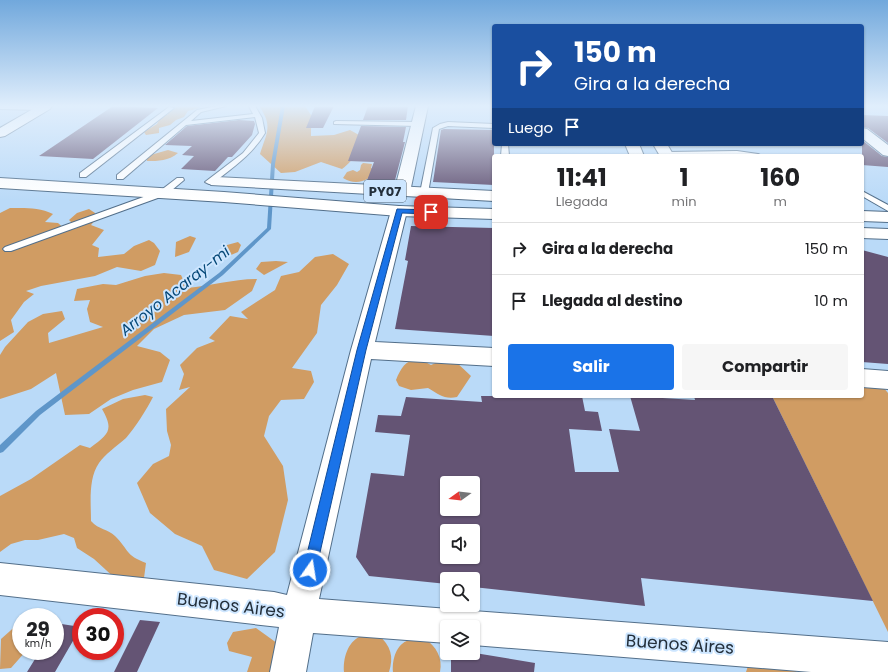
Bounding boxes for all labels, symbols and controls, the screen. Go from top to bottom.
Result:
text: 150 m [574,33,657,72]
icon: right [508,40,560,92]
text: Gira a la derecha [574,71,730,96]
icon: arrive [561,116,583,138]
text: Luego [508,117,553,138]
text: 11:41 [557,161,607,194]
text: 1 [680,161,689,194]
text: 160 [760,161,800,194]
road number: PY07 [364,180,406,202]
text: Llegada [556,192,608,211]
text: min [672,192,696,211]
text: m [774,192,787,211]
pin [414,195,448,229]
icon: arrive [420,201,442,223]
icon: right [508,238,530,260]
text: Gira a la derecha [542,238,673,259]
text: 150 m [805,238,848,259]
water label: Arroyo Acaray-mi [115,241,234,341]
icon: arrive [508,290,530,312]
text: Llegada al destino [542,290,683,311]
text: 10 m [814,290,848,311]
button: Salir [508,344,674,390]
button: Compartir [682,344,848,390]
north arrow [440,476,480,516]
map controls [440,476,480,660]
button: sound [440,524,480,564]
position arrow [289,549,331,591]
button: search [440,572,480,612]
street label: Buenos Aires [176,586,286,624]
speed limit sign: 30 [72,608,124,660]
text: 29 [26,615,50,643]
button: layers [440,620,480,660]
street label: Buenos Aires [625,628,735,660]
text: km/h [25,636,51,651]

